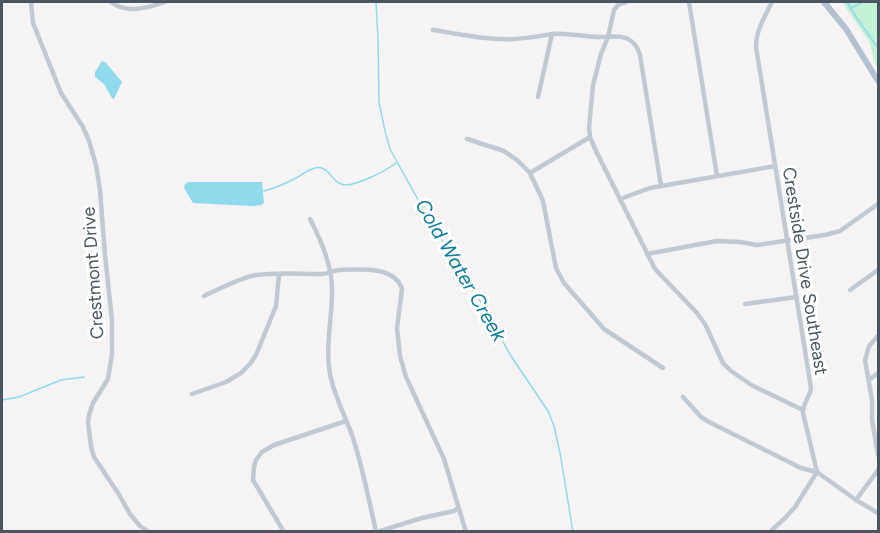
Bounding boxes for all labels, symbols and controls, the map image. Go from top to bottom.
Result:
street label: Crestside Drive Southeast [778,166,832,377]
water label: Cold Water Creek [410,195,512,347]
street label: Crestmont Drive [77,206,109,340]

